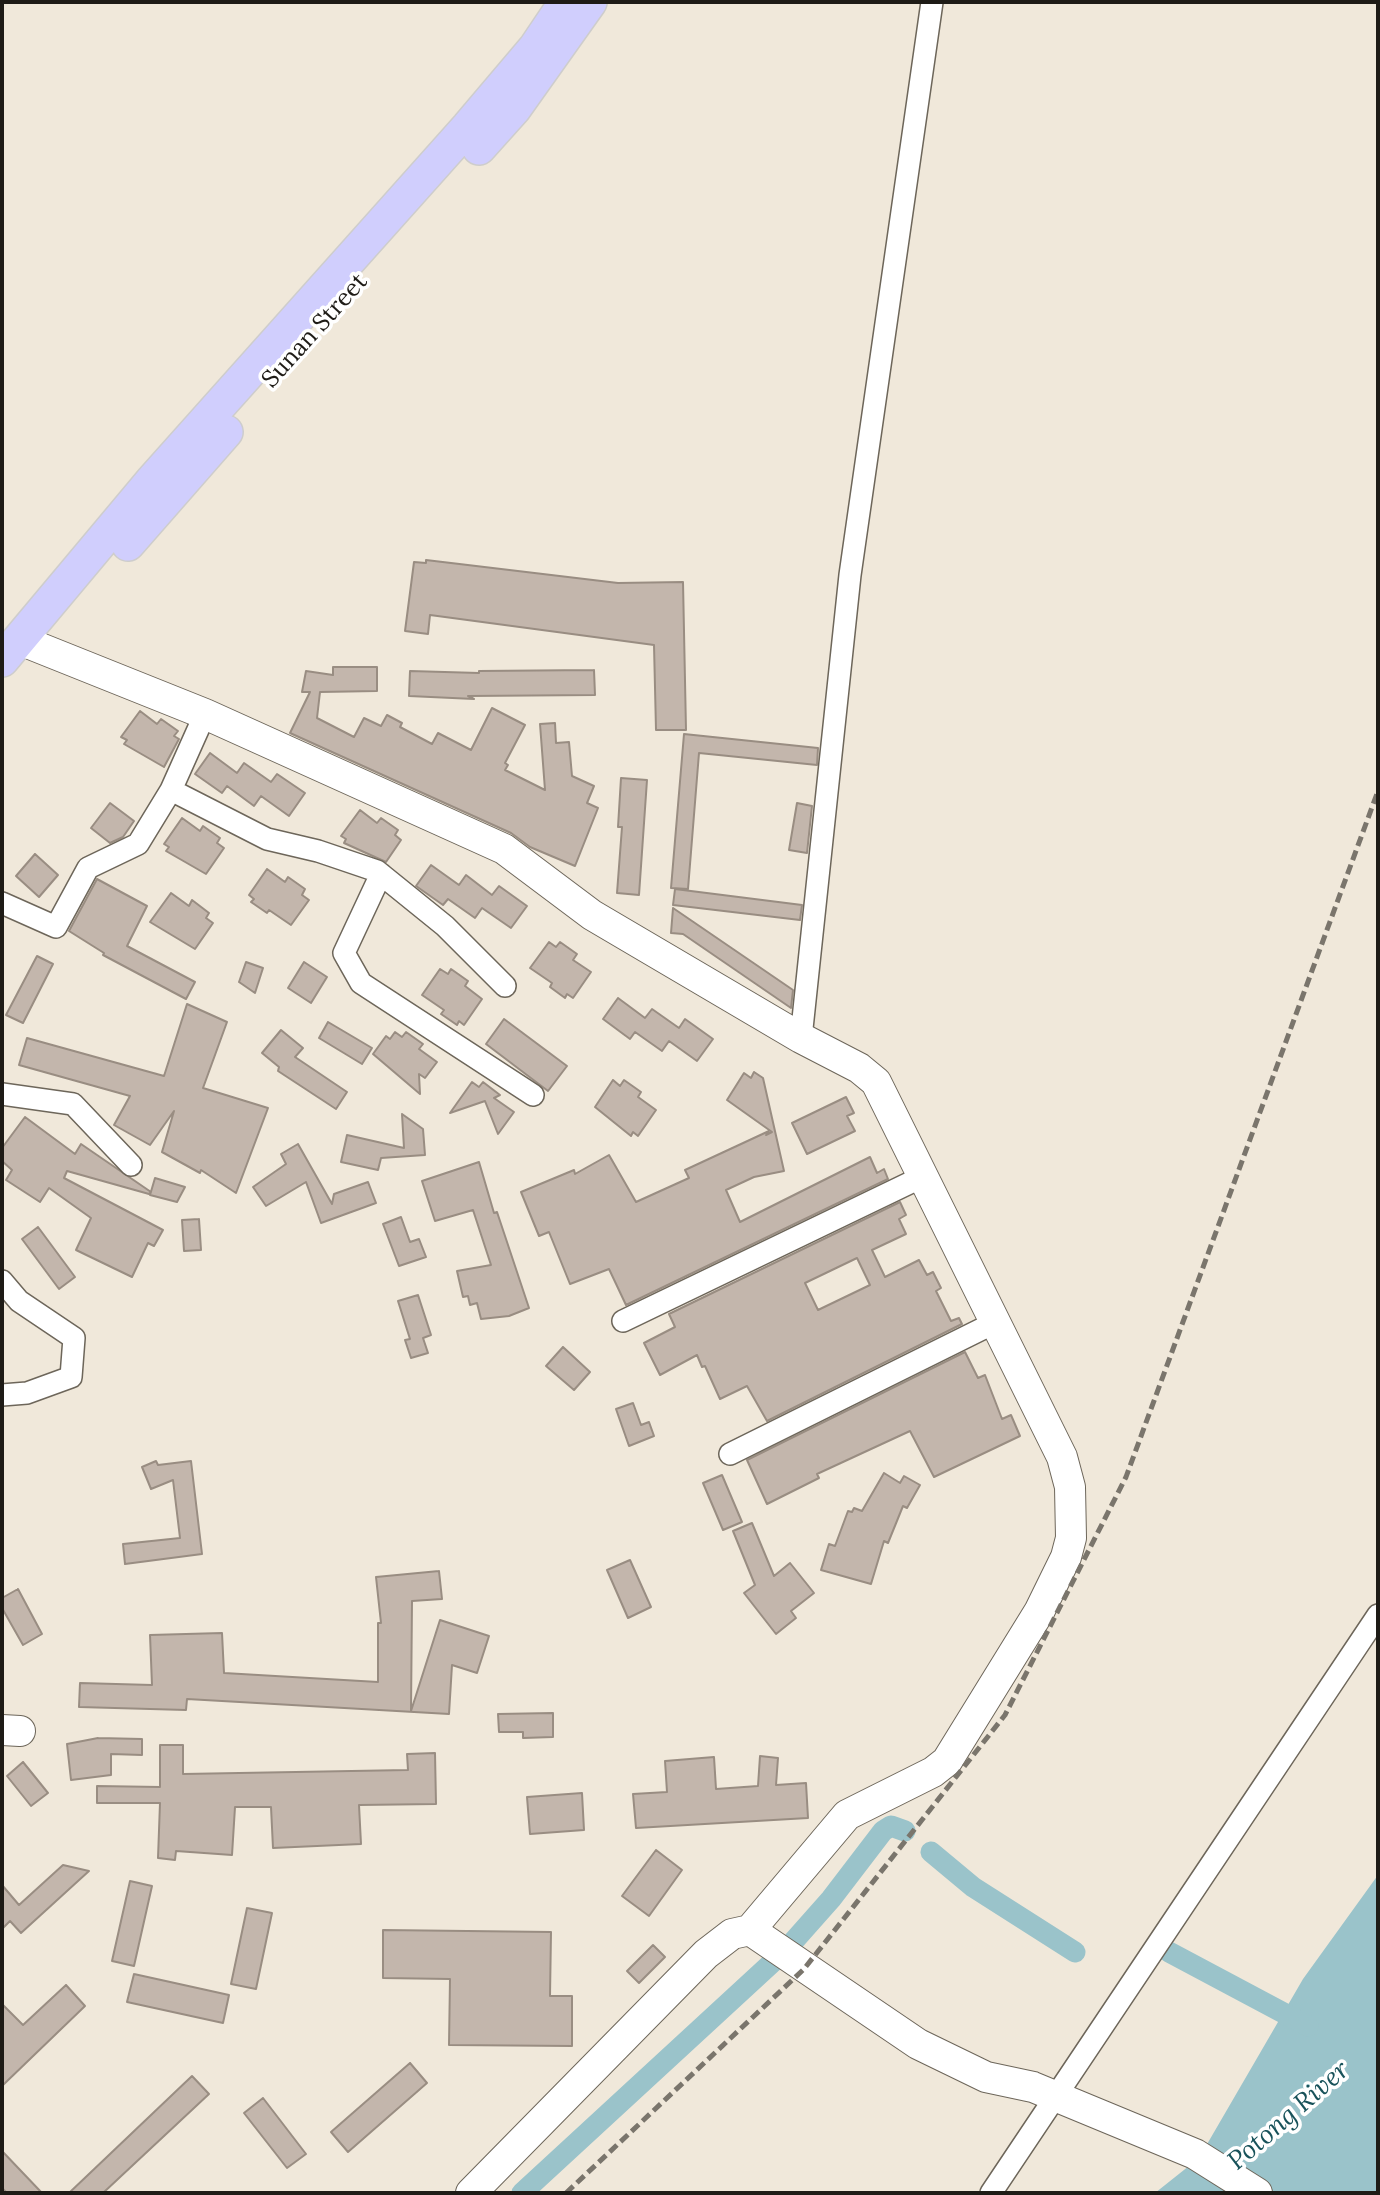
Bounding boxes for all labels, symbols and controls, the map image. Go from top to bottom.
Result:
street label: Sunan Street [256,268,374,394]
water label: Potong River [1222,2055,1356,2177]

